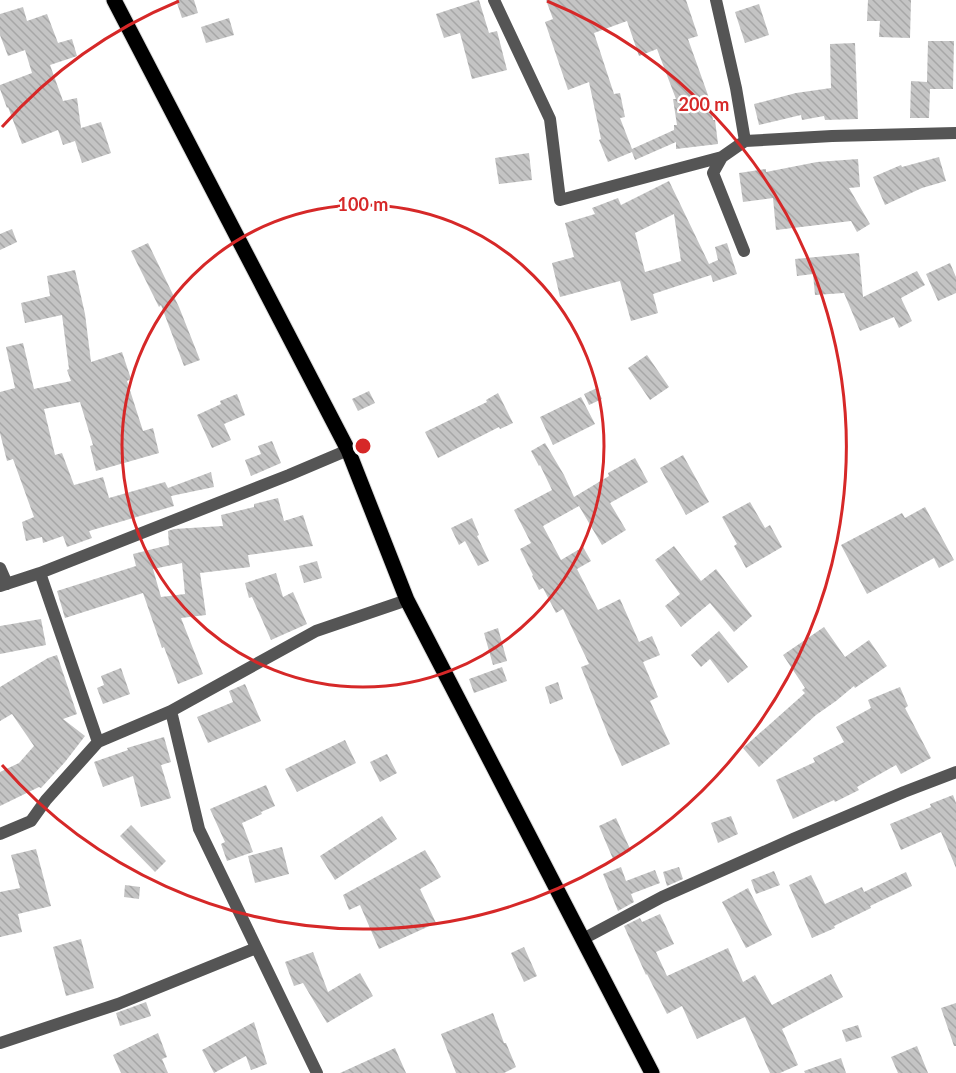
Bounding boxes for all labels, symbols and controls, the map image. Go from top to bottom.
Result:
text: 200 m [679,93,729,115]
text: 100 m [338,193,388,215]
centre of rings [353,436,373,456]

